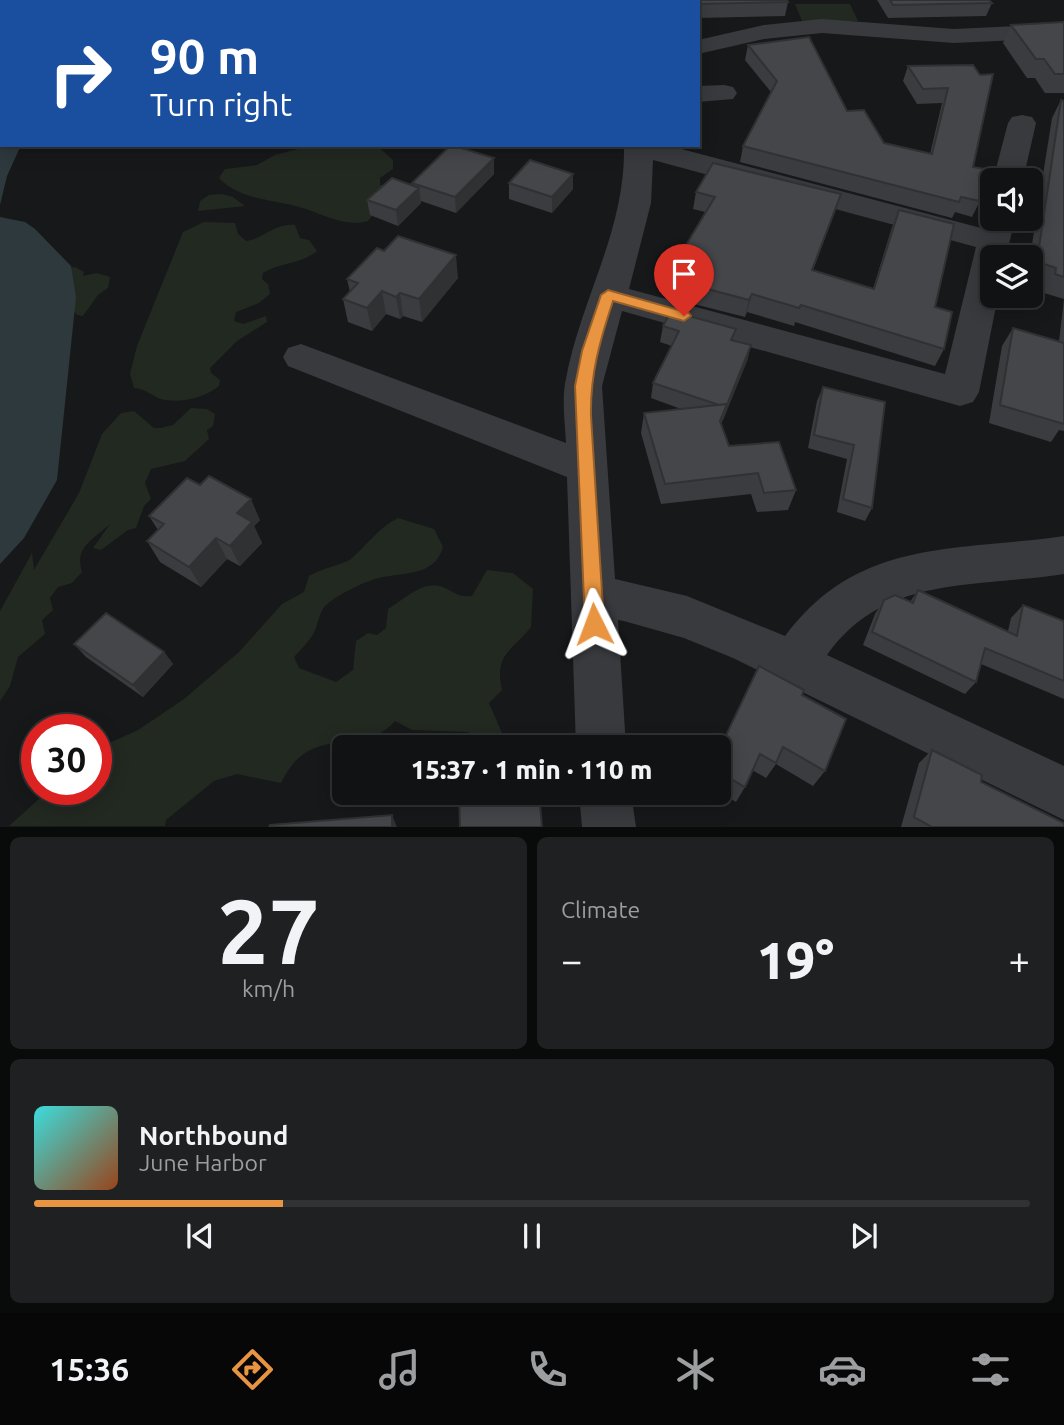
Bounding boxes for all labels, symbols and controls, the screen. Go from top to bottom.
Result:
icon: right [35,28,126,119]
text: 90 m [150,28,259,83]
text: Turn right [150,86,292,122]
map controls [980,168,1043,308]
button: sound [980,168,1043,231]
pin [654,244,714,316]
button: layers [980,245,1043,308]
icon: arrive [665,255,703,293]
position arrow [557,587,631,661]
speed limit sign: 30 [21,714,112,805]
text: 15:37 · 1 min · 110 m [411,755,652,784]
text: 27 [217,879,320,981]
text: Climate [561,897,640,922]
text: 19° [757,931,834,989]
text: − [561,939,582,981]
text: + [1009,939,1030,981]
text: km/h [242,976,295,1001]
text: Northbound [139,1121,288,1150]
text: June Harbor [139,1150,267,1175]
icon: previous [181,1217,219,1255]
icon: pause [513,1217,551,1255]
icon: next [845,1217,883,1255]
icon: directions [228,1345,277,1394]
icon: music [375,1345,424,1394]
icon: phone [523,1345,572,1394]
icon: climate [671,1345,720,1394]
icon: car [818,1345,867,1394]
icon: filters [966,1345,1015,1394]
text: 15:36 [49,1351,129,1387]

